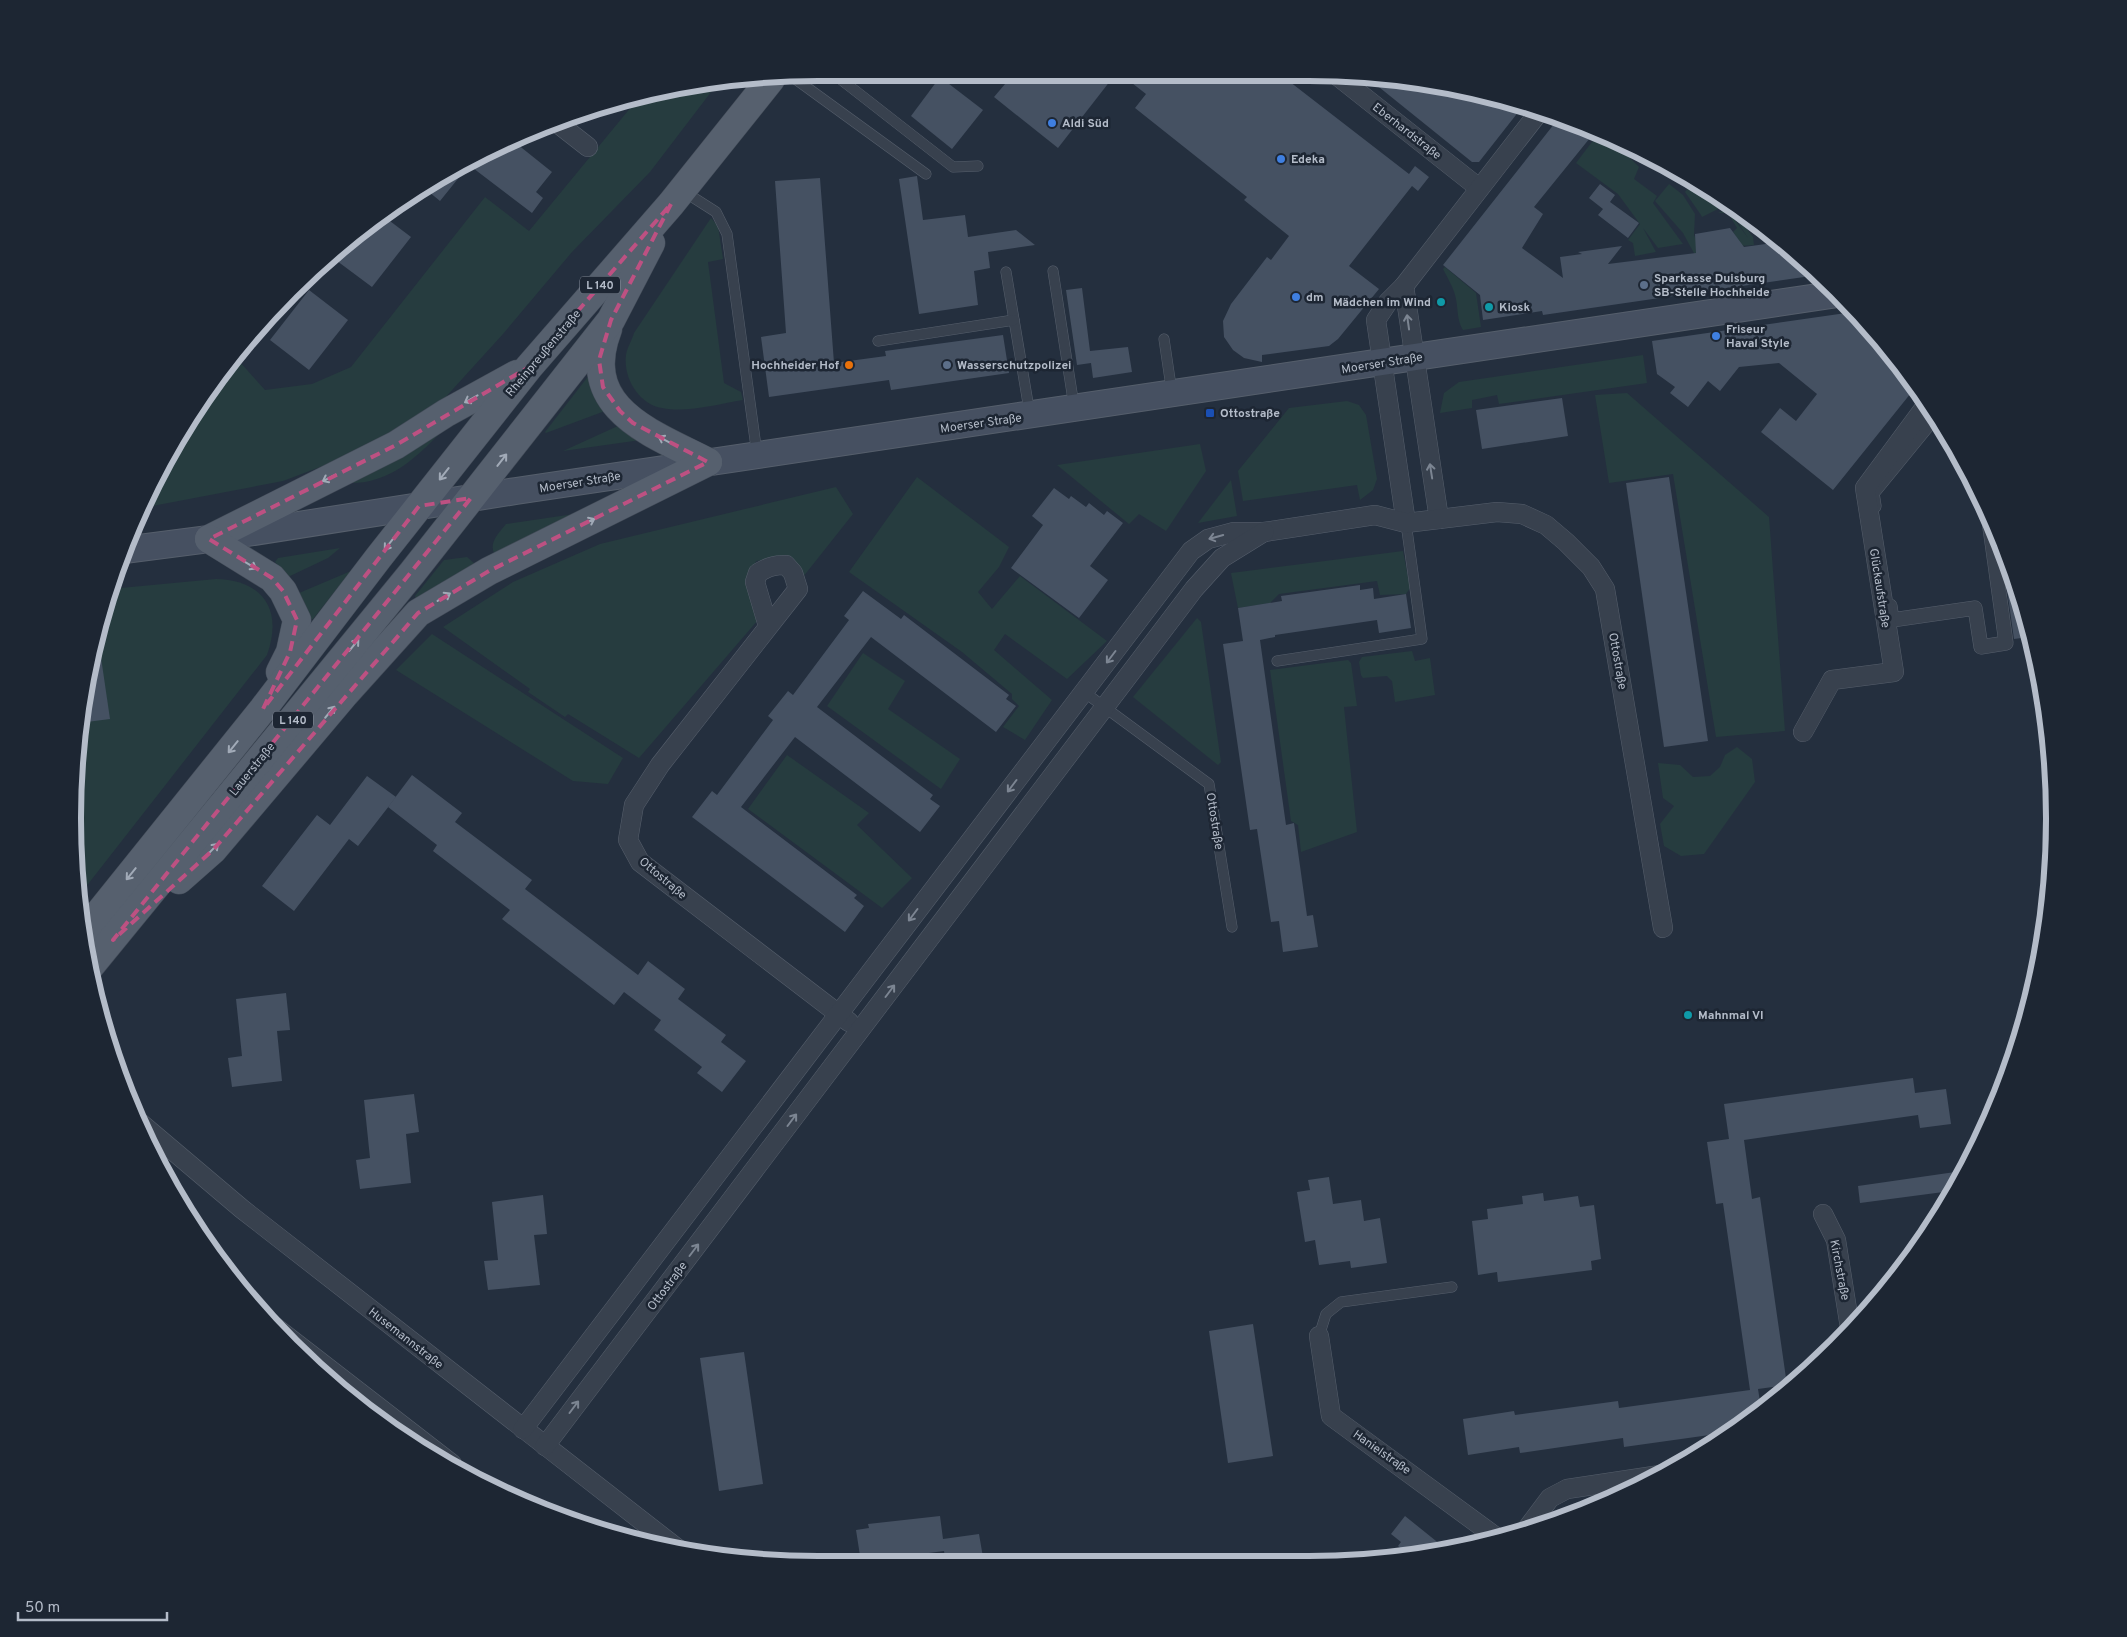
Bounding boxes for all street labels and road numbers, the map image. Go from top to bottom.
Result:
street label: Eberhardstraße [1369,100,1444,164]
road number: L 140 [580,276,620,294]
street label: Rheinpreußenstraße [503,307,585,401]
street label: Moerser Straße [1340,350,1424,378]
street label: Moerser Straße [939,410,1023,438]
street label: Moerser Straße [538,469,622,497]
street label: Glückaufstraße [1865,547,1893,629]
street label: Ottostraße [1604,631,1630,691]
road number: L 140 [273,712,313,728]
street label: Lauerstraße [226,740,279,800]
street label: Ottostraße [1202,792,1226,851]
street label: Ottostraße [635,854,690,903]
street label: Kirchstraße [1825,1238,1853,1302]
street label: Ottostraße [644,1259,691,1314]
street label: Husemannstraße [365,1304,446,1373]
street label: Hanielstraße [1349,1427,1414,1479]

